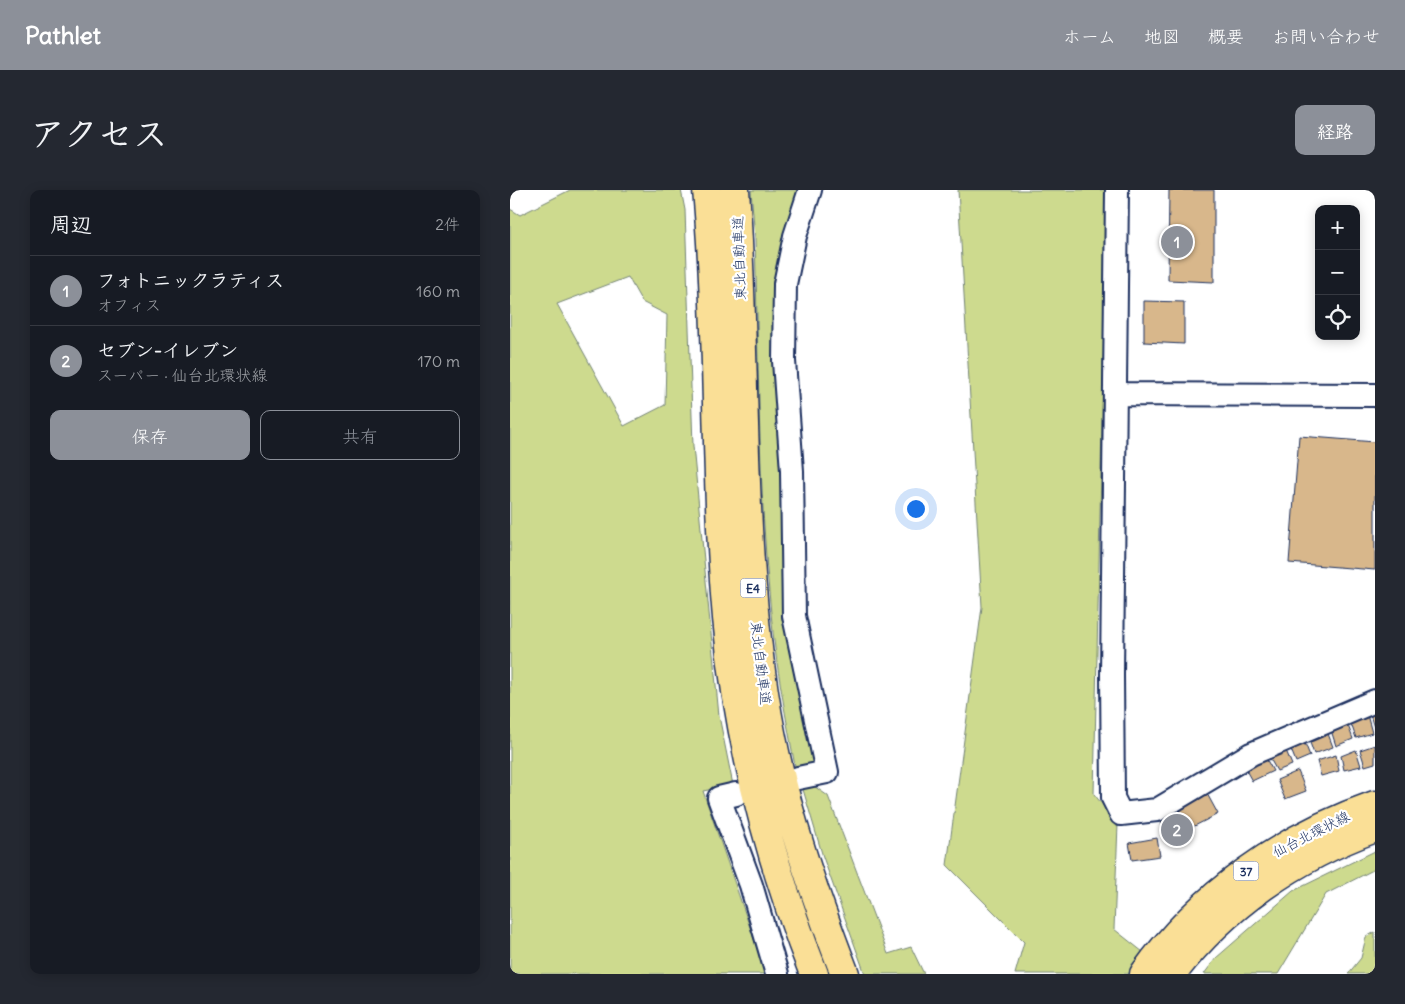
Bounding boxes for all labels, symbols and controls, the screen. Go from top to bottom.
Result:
text: Pathlet [25,20,101,50]
text: ホーム [1063,25,1116,48]
text: 地図 [1144,25,1180,48]
text: 概要 [1208,25,1244,48]
text: お問い合わせ [1272,25,1380,48]
button: 経路 [1295,105,1375,155]
text: アクセス [30,111,168,155]
map controls [1315,205,1360,340]
button: + [1315,205,1360,250]
text: 周辺 [50,211,92,238]
text: 2件 [435,214,460,234]
street label: 東北自動車道 [729,216,749,300]
pin: 1 [1161,223,1193,261]
button: − [1315,250,1360,295]
text: フォトニックラティス [97,268,284,292]
text: 1 [63,281,69,301]
text: 160 m [416,281,460,301]
text: オフィス [97,295,161,315]
button: locate [1315,295,1360,340]
text: セブン-イレブン [97,338,238,362]
text: 2 [62,351,70,371]
text: 170 m [417,351,460,371]
text: スーパー · 仙台北環状線 [97,365,268,385]
button: 保存 [50,410,250,460]
button: 共有 [260,410,460,460]
your location [903,496,929,522]
road number: E4 [740,578,766,598]
street label: 東北自動車道 [747,620,775,706]
street label: 仙台北環状線 [1269,807,1353,861]
pin: 2 [1161,811,1193,849]
road number: 37 [1234,861,1258,880]

